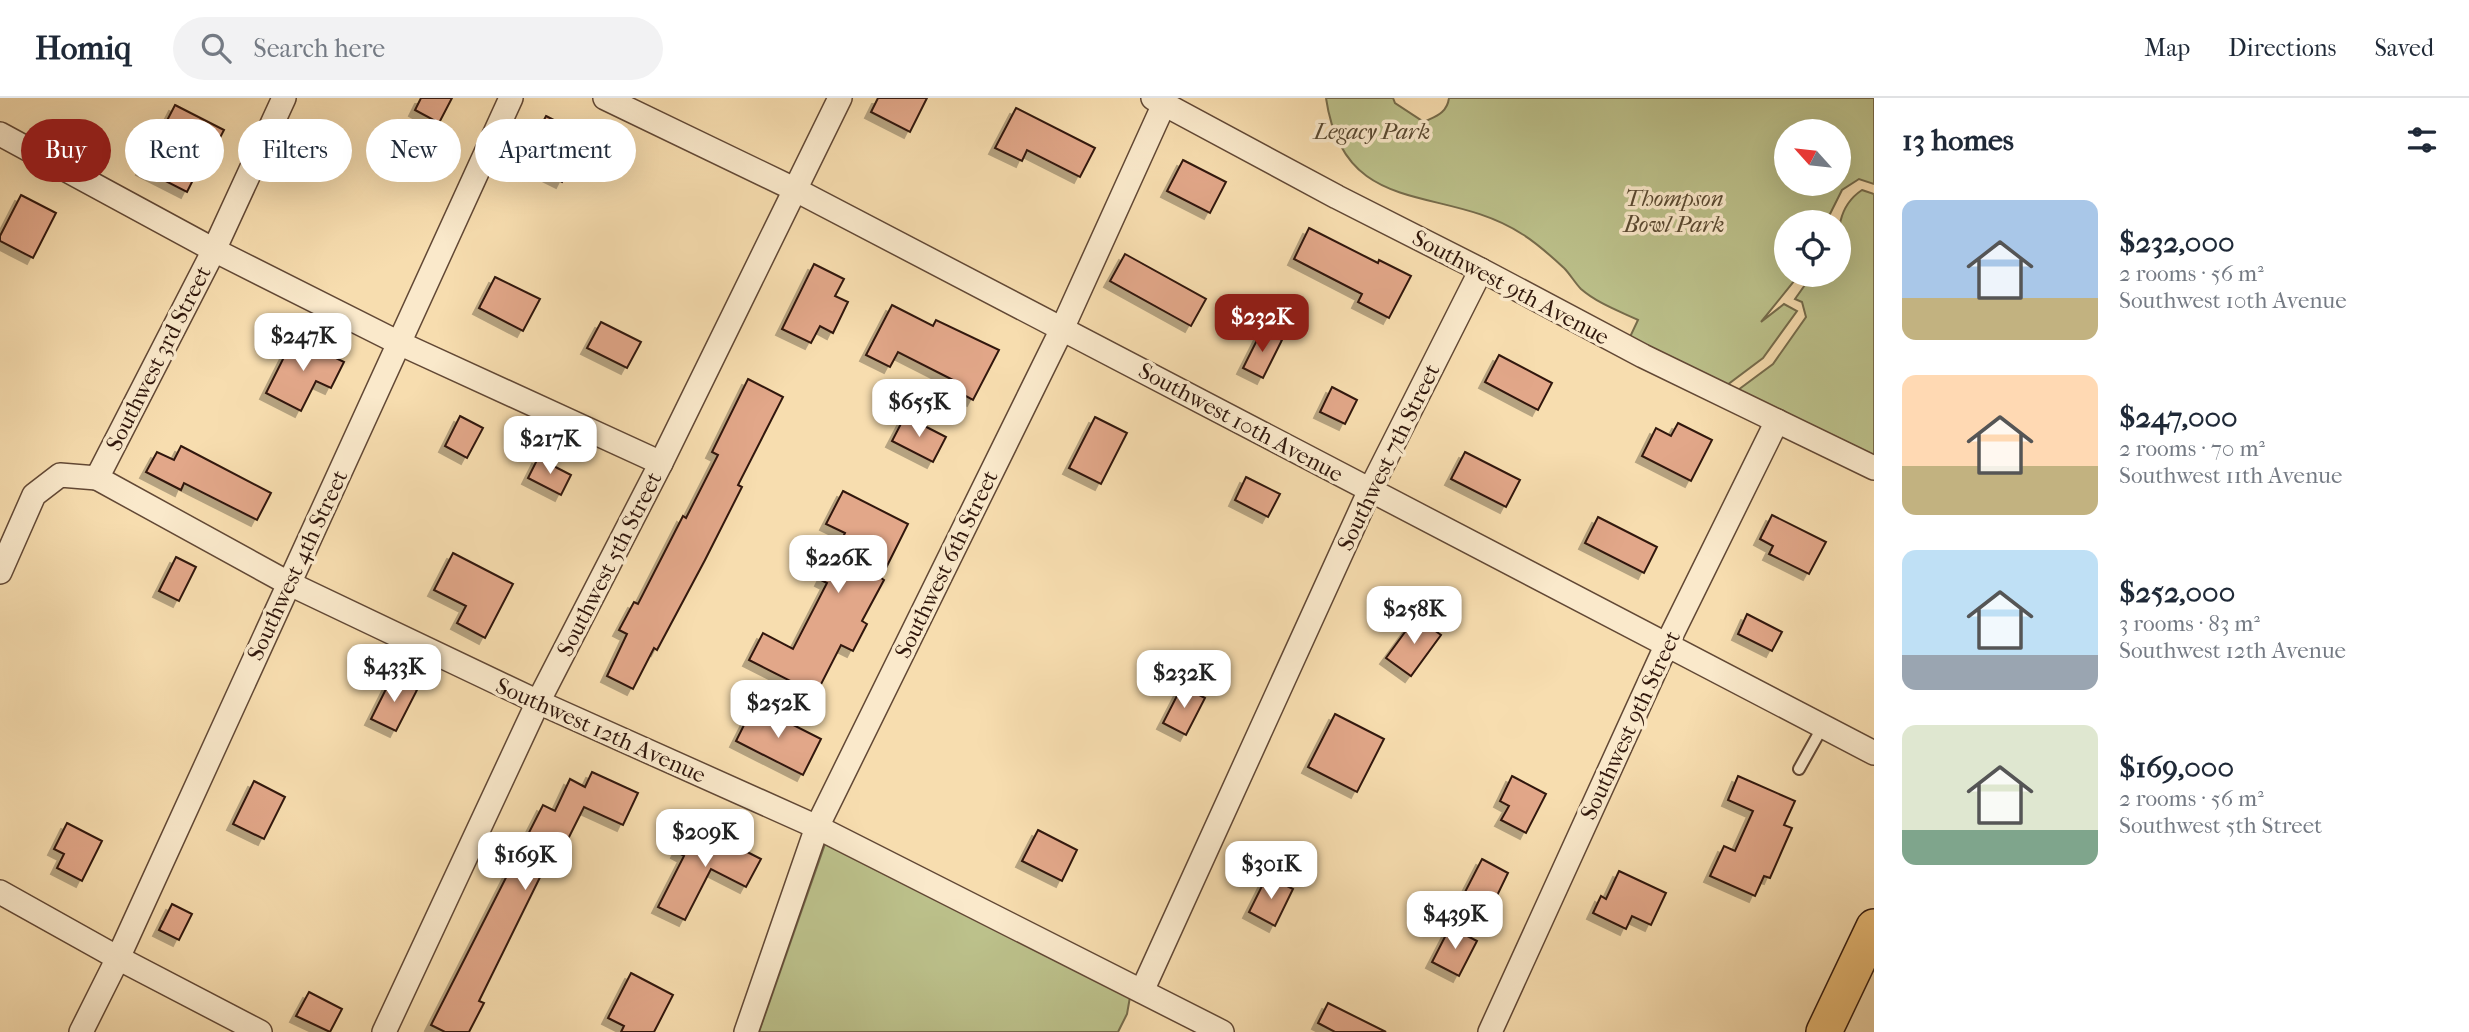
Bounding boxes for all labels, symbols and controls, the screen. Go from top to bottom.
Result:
search box [173,17,663,80]
text: Homiq [35,29,131,68]
icon: search [197,29,235,67]
text: Search here [253,33,385,64]
text: Map [2144,34,2190,62]
text: Directions [2228,34,2336,62]
text: Saved [2374,34,2434,62]
park label: Legacy Park [1312,118,1430,145]
chip: Buy [21,119,111,182]
chip: Rent [125,119,224,182]
chip: Filters [238,119,352,182]
chip: New [366,119,461,182]
chip: Apartment [475,119,636,182]
north arrow [1774,119,1852,196]
map controls [1774,119,1851,287]
icon: filters [2403,121,2441,159]
text: 13 homes [1902,123,2014,158]
park label: Thompson Bowl Park [1621,185,1725,238]
button: locate [1774,210,1851,287]
street label: Southwest 9th Avenue [1408,224,1614,351]
text: $232,000 [2119,225,2235,260]
icon: home [1958,228,2042,312]
text: 2 rooms · 56 m² [2119,260,2264,287]
street label: Southwest 3rd Street [100,261,217,455]
text: Southwest 10th Avenue [2119,287,2347,314]
pin: $232K [1213,294,1311,354]
text: $232K [1231,303,1293,330]
pin: $247K [254,314,352,373]
text: $247K [270,322,336,349]
street label: Southwest 10th Avenue [1134,357,1348,488]
street label: Southwest 7th Street [1332,359,1445,555]
pin: $655K [870,380,968,439]
text: $655K [888,388,950,415]
text: $247,000 [2119,400,2238,435]
icon: home [1958,403,2042,487]
pin: $217K [501,416,599,476]
text: $217K [520,425,580,452]
text: 2 rooms · 70 m² [2119,435,2265,462]
text: Southwest 11th Avenue [2119,462,2342,489]
street label: Southwest 4th Street [241,466,353,665]
street label: Southwest 6th Street [889,466,1004,663]
street label: Southwest 5th Street [551,468,668,661]
pin: $226K [789,536,887,595]
text: $226K [805,544,871,571]
text: $252,000 [2119,575,2235,610]
icon: home [1958,578,2042,662]
pin: $258K [1365,587,1463,646]
text: $258K [1383,595,1445,622]
text: 3 rooms · 83 m² [2119,610,2260,637]
street label: Southwest 9th Street [1575,626,1686,824]
text: Southwest 12th Avenue [2119,637,2346,664]
pin: $433K [345,644,443,704]
pin: $232K [1135,650,1233,710]
text: $433K [363,653,425,680]
text: $232K [1153,659,1215,686]
street label: Southwest 12th Avenue [492,672,710,789]
pin: $252K [729,680,827,740]
text: $252K [747,689,809,716]
text: $169,000 [2119,750,2234,785]
icon: home [1958,753,2042,837]
text: 2 rooms · 56 m² [2119,785,2264,812]
pin: $209K [656,810,754,869]
text: Southwest 5th Street [2119,812,2322,839]
text: $209K [672,818,738,845]
pin: $169K [476,832,574,892]
text: $169K [494,841,556,868]
pin: $301K [1222,842,1320,901]
text: $301K [1241,850,1301,877]
pin: $439K [1406,892,1504,951]
text: $439K [1423,900,1487,927]

